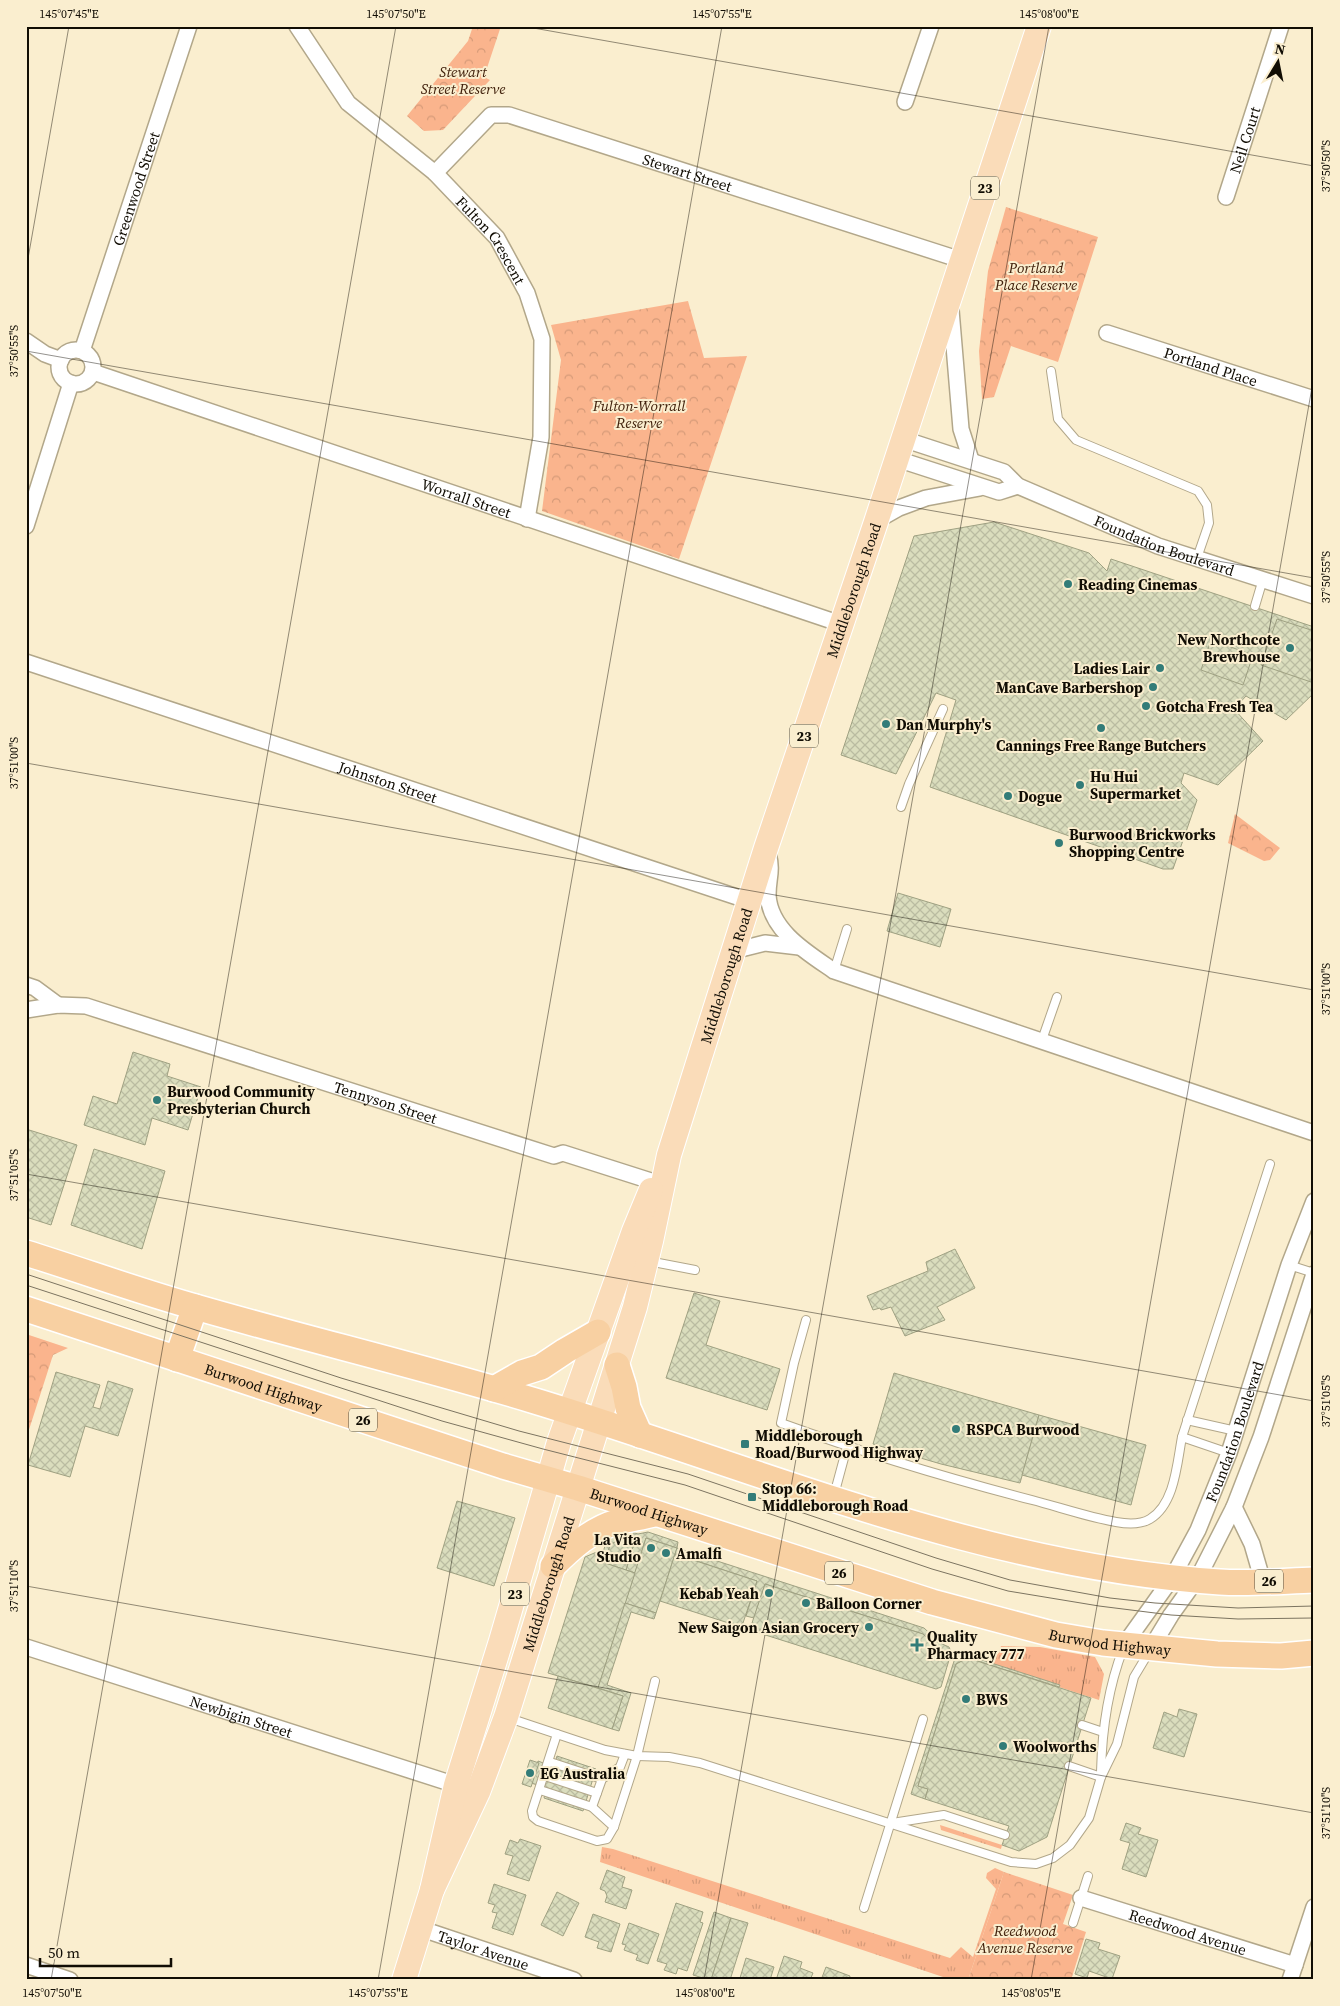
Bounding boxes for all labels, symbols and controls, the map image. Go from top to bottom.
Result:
text: 145°07'45"E [39,6,99,22]
text: 145°07'50"E [366,6,426,22]
text: 145°07'55"E [692,6,752,22]
text: 145°08'00"E [1019,6,1079,22]
north arrow [1252,38,1302,88]
text: N [1273,38,1287,60]
park label: Stewart Street Reserve [421,61,505,99]
street label: Neil Court [1224,104,1265,176]
street label: Greenwood Street [107,129,164,248]
text: 37°50'50"S [1318,140,1334,192]
street label: Stewart Street [640,148,735,196]
road number: 23 [971,177,999,200]
street label: Fulton Crescent [452,191,531,288]
park label: Portland Place Reserve [994,257,1077,295]
text: 37°50'55"S [6,325,22,377]
street label: Portland Place [1161,341,1261,391]
park label: Fulton-Worrall Reserve [592,395,686,433]
street label: Worrall Street [419,473,514,523]
street label: Foundation Boulevard [1091,509,1238,580]
street label: Middleborough Road [821,520,886,660]
text: 37°50'55"S [1318,551,1334,603]
place label: Reading Cinemas [1078,574,1198,595]
marker: Reading Cinemas [1062,578,1074,590]
place label: New Northcote Brewhouse [1177,629,1280,667]
marker: New Northcote Brewhouse [1284,642,1296,654]
place label: Ladies Lair [1073,658,1150,679]
marker: Ladies Lair [1154,662,1166,674]
place label: ManCave Barbershop [996,677,1143,698]
marker: ManCave Barbershop [1147,681,1159,693]
place label: Gotcha Fresh Tea [1156,696,1274,717]
marker: Gotcha Fresh Tea [1140,700,1152,712]
place label: Dan Murphy's [896,714,991,735]
marker: Dan Murphy's [880,718,892,730]
marker: Cannings Free Range Butchers [1095,722,1107,734]
road number: 23 [790,724,818,748]
place label: Cannings Free Range Butchers [996,735,1206,756]
text: 37°51'00"S [6,737,22,789]
street label: Johnston Street [335,755,440,808]
place label: Hu Hui Supermarket [1090,766,1182,804]
marker: Hu Hui Supermarket [1074,779,1086,791]
place label: Dogue [1018,786,1062,807]
marker: Dogue [1002,790,1014,802]
place label: Burwood Brickworks Shopping Centre [1069,824,1216,862]
marker: Burwood Brickworks Shopping Centre [1053,837,1065,849]
street label: Middleborough Road [694,905,757,1046]
text: 37°51'00"S [1318,963,1334,1015]
street label: Tennyson Street [331,1076,440,1128]
place label: Burwood Community Presbyterian Church [167,1081,315,1119]
marker: Burwood Community Presbyterian Church [151,1094,163,1106]
text: 37°51'05"S [6,1149,22,1201]
street label: Burwood Highway [202,1358,325,1416]
street label: Foundation Boulevard [1200,1358,1268,1505]
text: 37°51'05"S [1318,1375,1334,1427]
road number: 26 [349,1408,377,1432]
place label: RSPCA Burwood [966,1419,1080,1440]
marker: RSPCA Burwood [950,1423,962,1435]
place label: Middleborough Road/Burwood Highway [755,1425,923,1463]
marker: Middleborough Road/Burwood Highway [739,1438,751,1450]
place label: Stop 66: Middleborough Road [762,1478,908,1516]
street label: Burwood Highway [587,1482,711,1540]
marker: Stop 66: Middleborough Road [746,1491,758,1503]
street label: Middleborough Road [517,1513,579,1654]
place label: La Vita Studio [594,1529,642,1567]
marker: La Vita Studio [645,1542,657,1554]
place label: Amalfi [676,1543,722,1564]
marker: Amalfi [660,1547,672,1559]
text: 37°51'10"S [6,1560,22,1612]
road number: 26 [825,1562,853,1585]
road number: 26 [1255,1570,1283,1592]
road number: 23 [501,1582,529,1606]
place label: Kebab Yeah [679,1583,759,1604]
marker: Kebab Yeah [763,1587,775,1599]
place label: Balloon Corner [816,1593,922,1614]
marker: Balloon Corner [800,1597,812,1609]
place label: New Saigon Asian Grocery [678,1617,859,1638]
marker: New Saigon Asian Grocery [863,1621,875,1633]
street label: Burwood Highway [1046,1623,1172,1660]
place label: Quality Pharmacy 777 [927,1626,1025,1664]
marker: Quality Pharmacy 777 [911,1639,923,1651]
place label: BWS [976,1689,1008,1710]
street label: Newbigin Street [187,1690,295,1742]
marker: BWS [960,1693,972,1705]
place label: Woolworths [1013,1736,1097,1757]
marker: Woolworths [997,1740,1009,1752]
place label: EG Australia [540,1763,626,1784]
marker: EG Australia [524,1767,536,1779]
text: 37°51'10"S [1318,1787,1334,1839]
street label: Reedwood Avenue [1126,1903,1250,1960]
park label: Reedwood Avenue Reserve [976,1920,1073,1958]
street label: Taylor Avenue [435,1925,532,1975]
scale bar [40,1936,171,1968]
text: 50 m [48,1942,80,1963]
text: 145°07'50"E [22,1985,82,2001]
text: 145°07'55"E [348,1985,408,2001]
text: 145°08'00"E [675,1985,735,2001]
text: 145°08'05"E [1001,1985,1061,2001]

